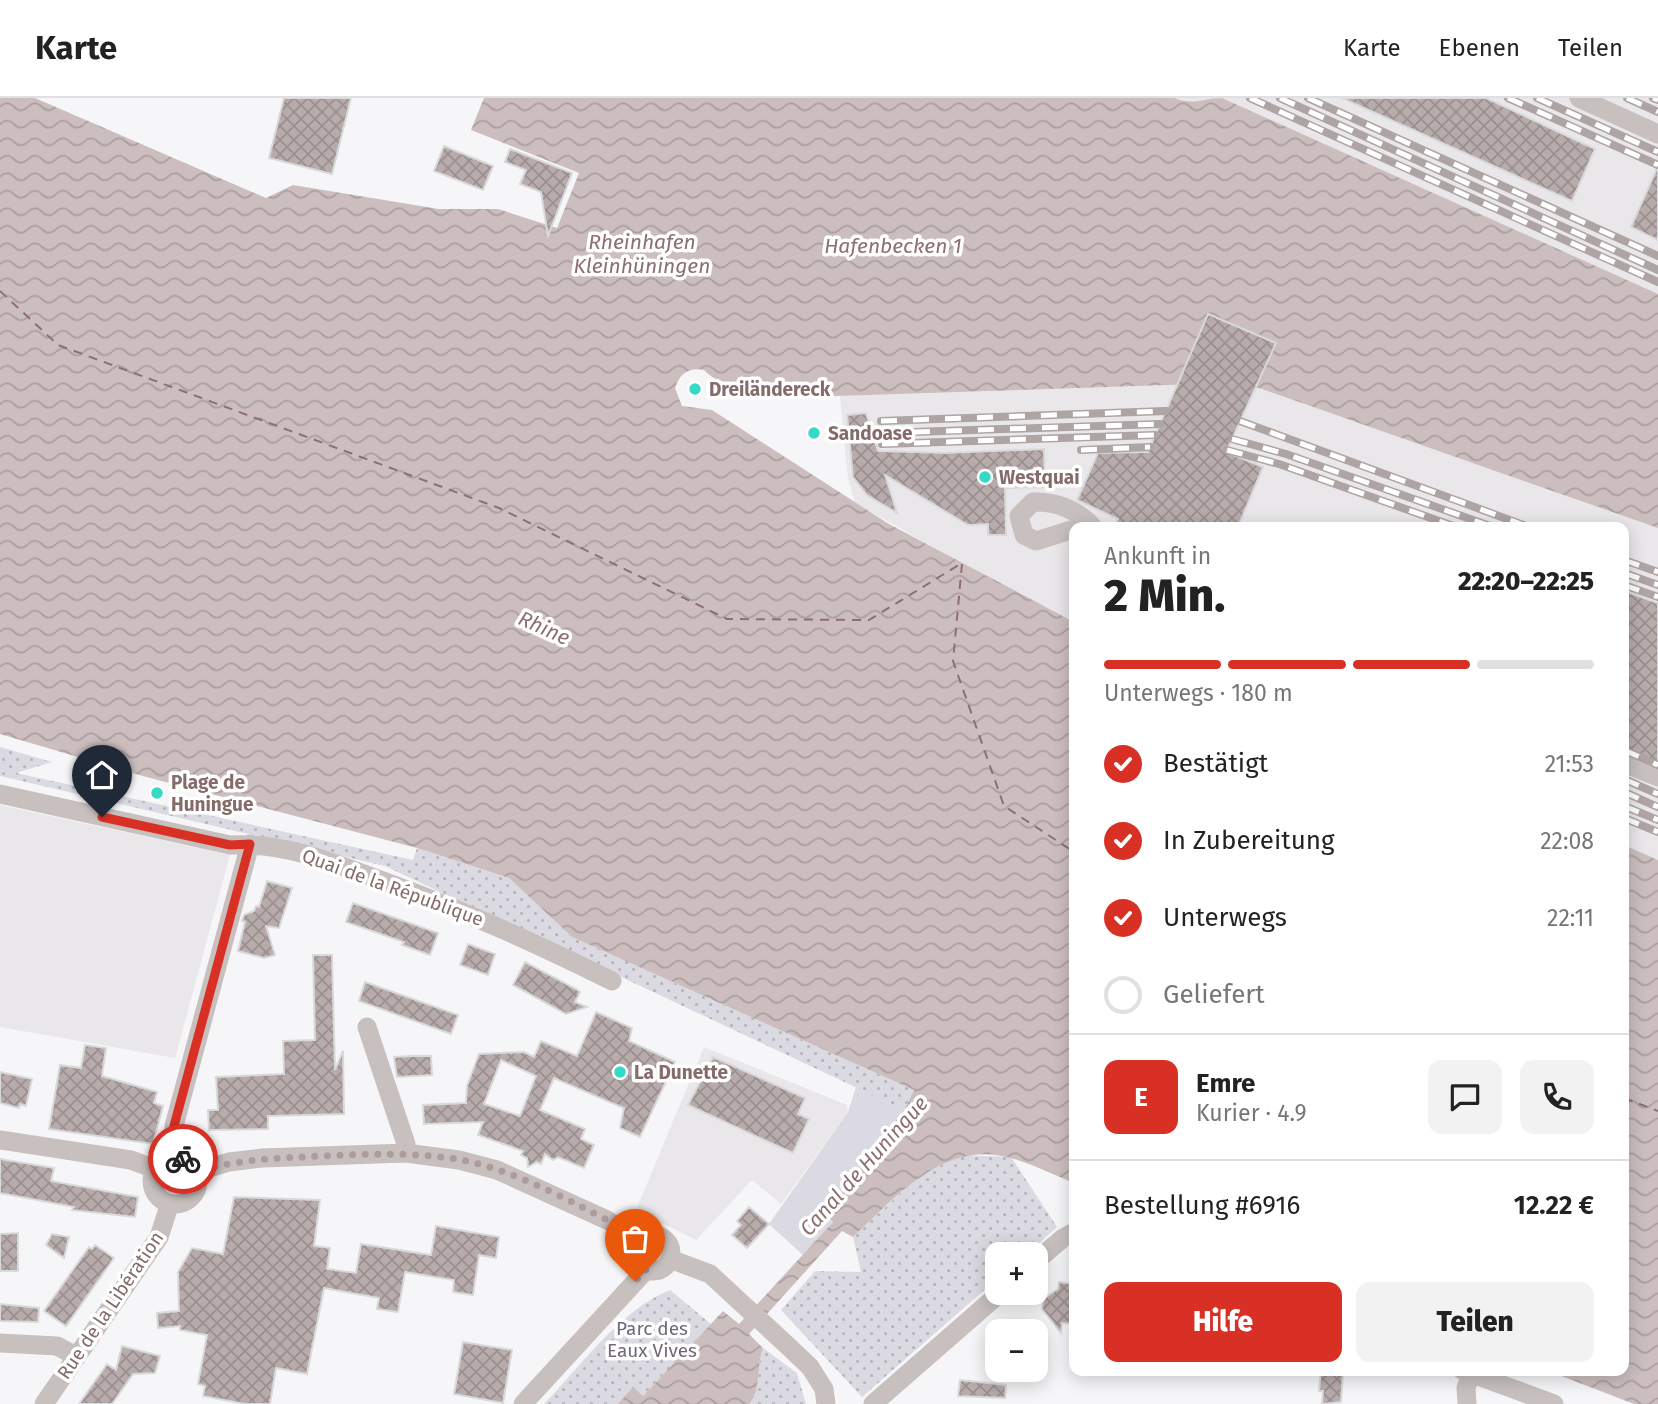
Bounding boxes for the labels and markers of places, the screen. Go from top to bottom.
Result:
place label: Dreiländereck [709,378,831,401]
marker: Dreiländereck [687,381,703,397]
place label: Sandoase [828,422,912,445]
marker: Sandoase [806,425,822,441]
place label: Westquai [999,466,1080,489]
marker: Westquai [977,469,993,485]
pin [72,745,132,817]
place label: Plage de Huningue [171,771,253,816]
marker: Plage de Huningue [149,785,165,801]
place label: La Dunette [634,1061,728,1084]
marker: La Dunette [612,1064,628,1080]
pin [605,1209,665,1281]

